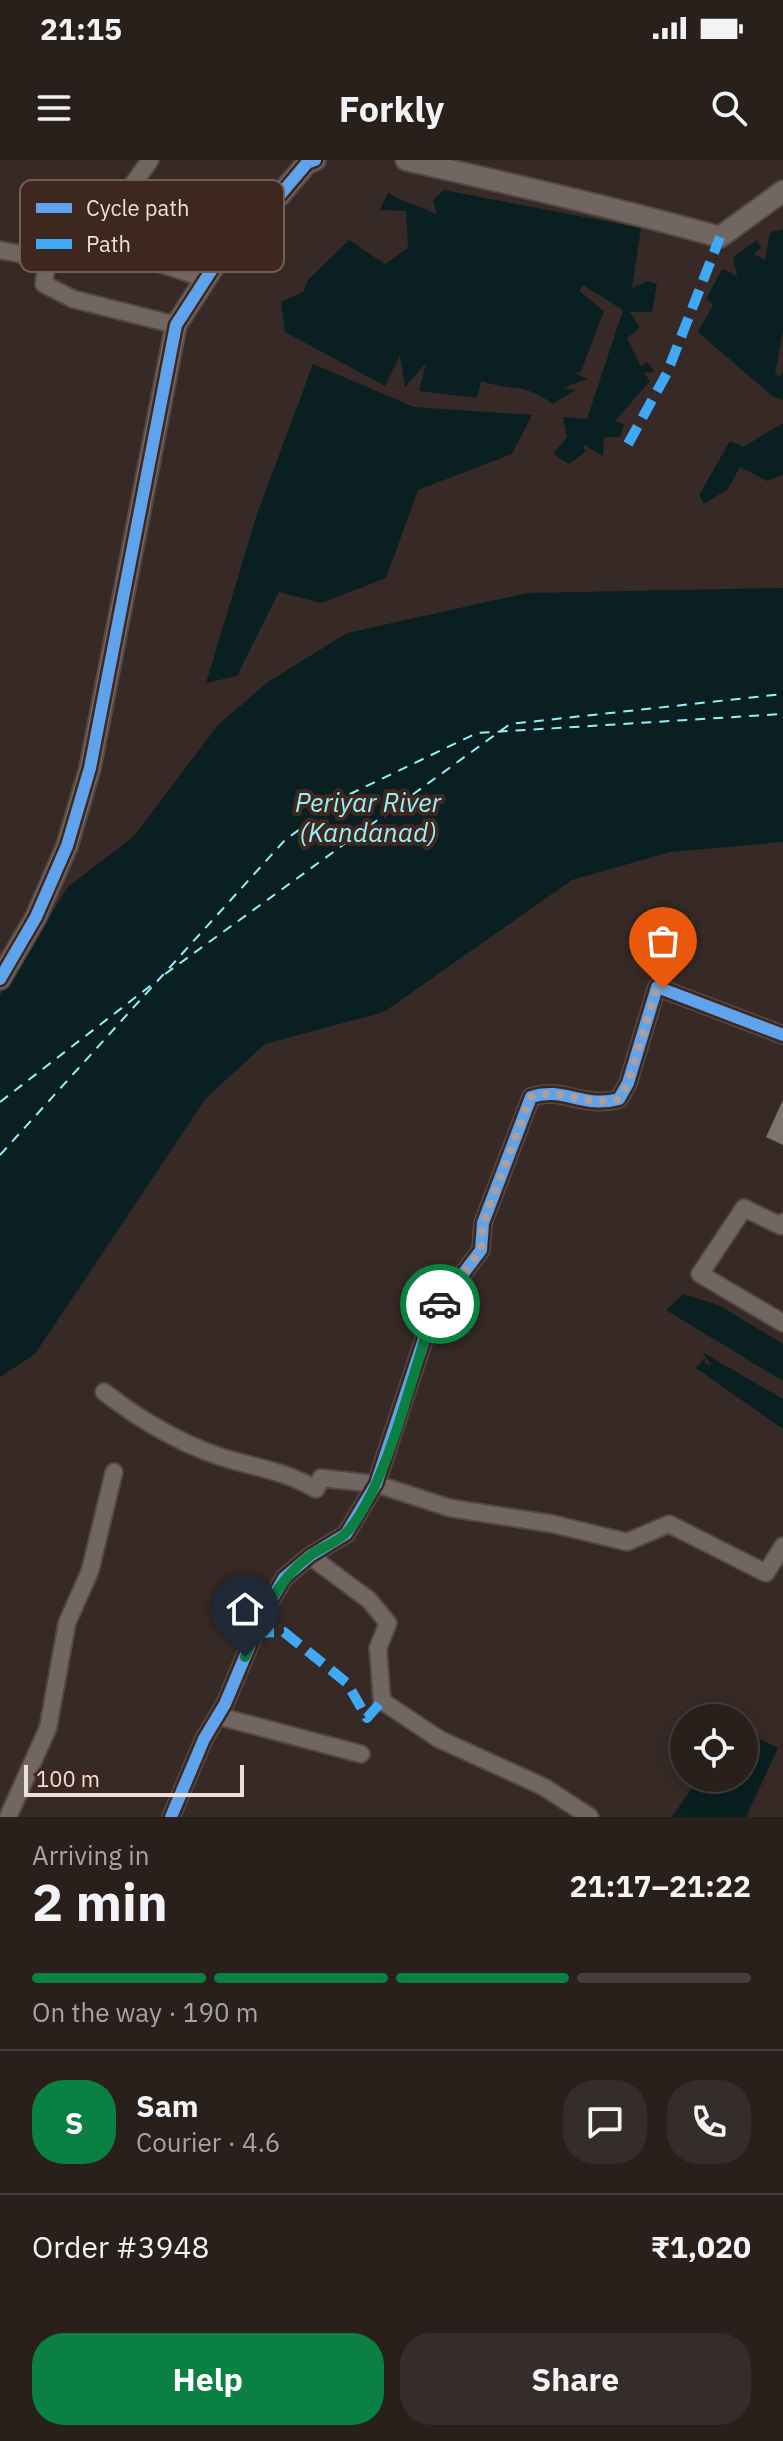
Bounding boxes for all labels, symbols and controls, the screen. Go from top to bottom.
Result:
text: 21:15 [40,9,122,48]
text: Forkly [339,85,444,132]
icon: menu [32,86,76,130]
icon: search [707,86,751,130]
legend [20,180,284,272]
text: Cycle path [86,193,190,222]
text: Path [86,229,131,258]
water label: Periyar River (Kandanad) [295,785,442,849]
pin [629,907,697,989]
icon: bag [641,919,685,963]
courier [400,1264,480,1344]
icon: car [418,1282,462,1326]
pin [211,1575,279,1657]
icon: home [223,1587,267,1631]
map controls [670,1704,758,1792]
button: locate [670,1704,758,1792]
scale bar [24,1761,244,1797]
text: 100 m [36,1764,100,1793]
text: Arriving in [32,1838,149,1872]
text: 21:17–21:22 [570,1866,751,1905]
text: 2 min [32,1868,168,1935]
text: On the way · 190 m [32,1995,258,2029]
button: chat [563,2080,647,2164]
button: phone [667,2080,751,2164]
text: Sam [136,2086,199,2125]
text: S [65,2103,83,2142]
text: Courier · 4.6 [136,2125,280,2159]
text: Order #3948 [32,2227,209,2266]
text: ₹1,020 [651,2227,751,2266]
button: Help [32,2333,384,2425]
button: Share [400,2333,751,2425]

